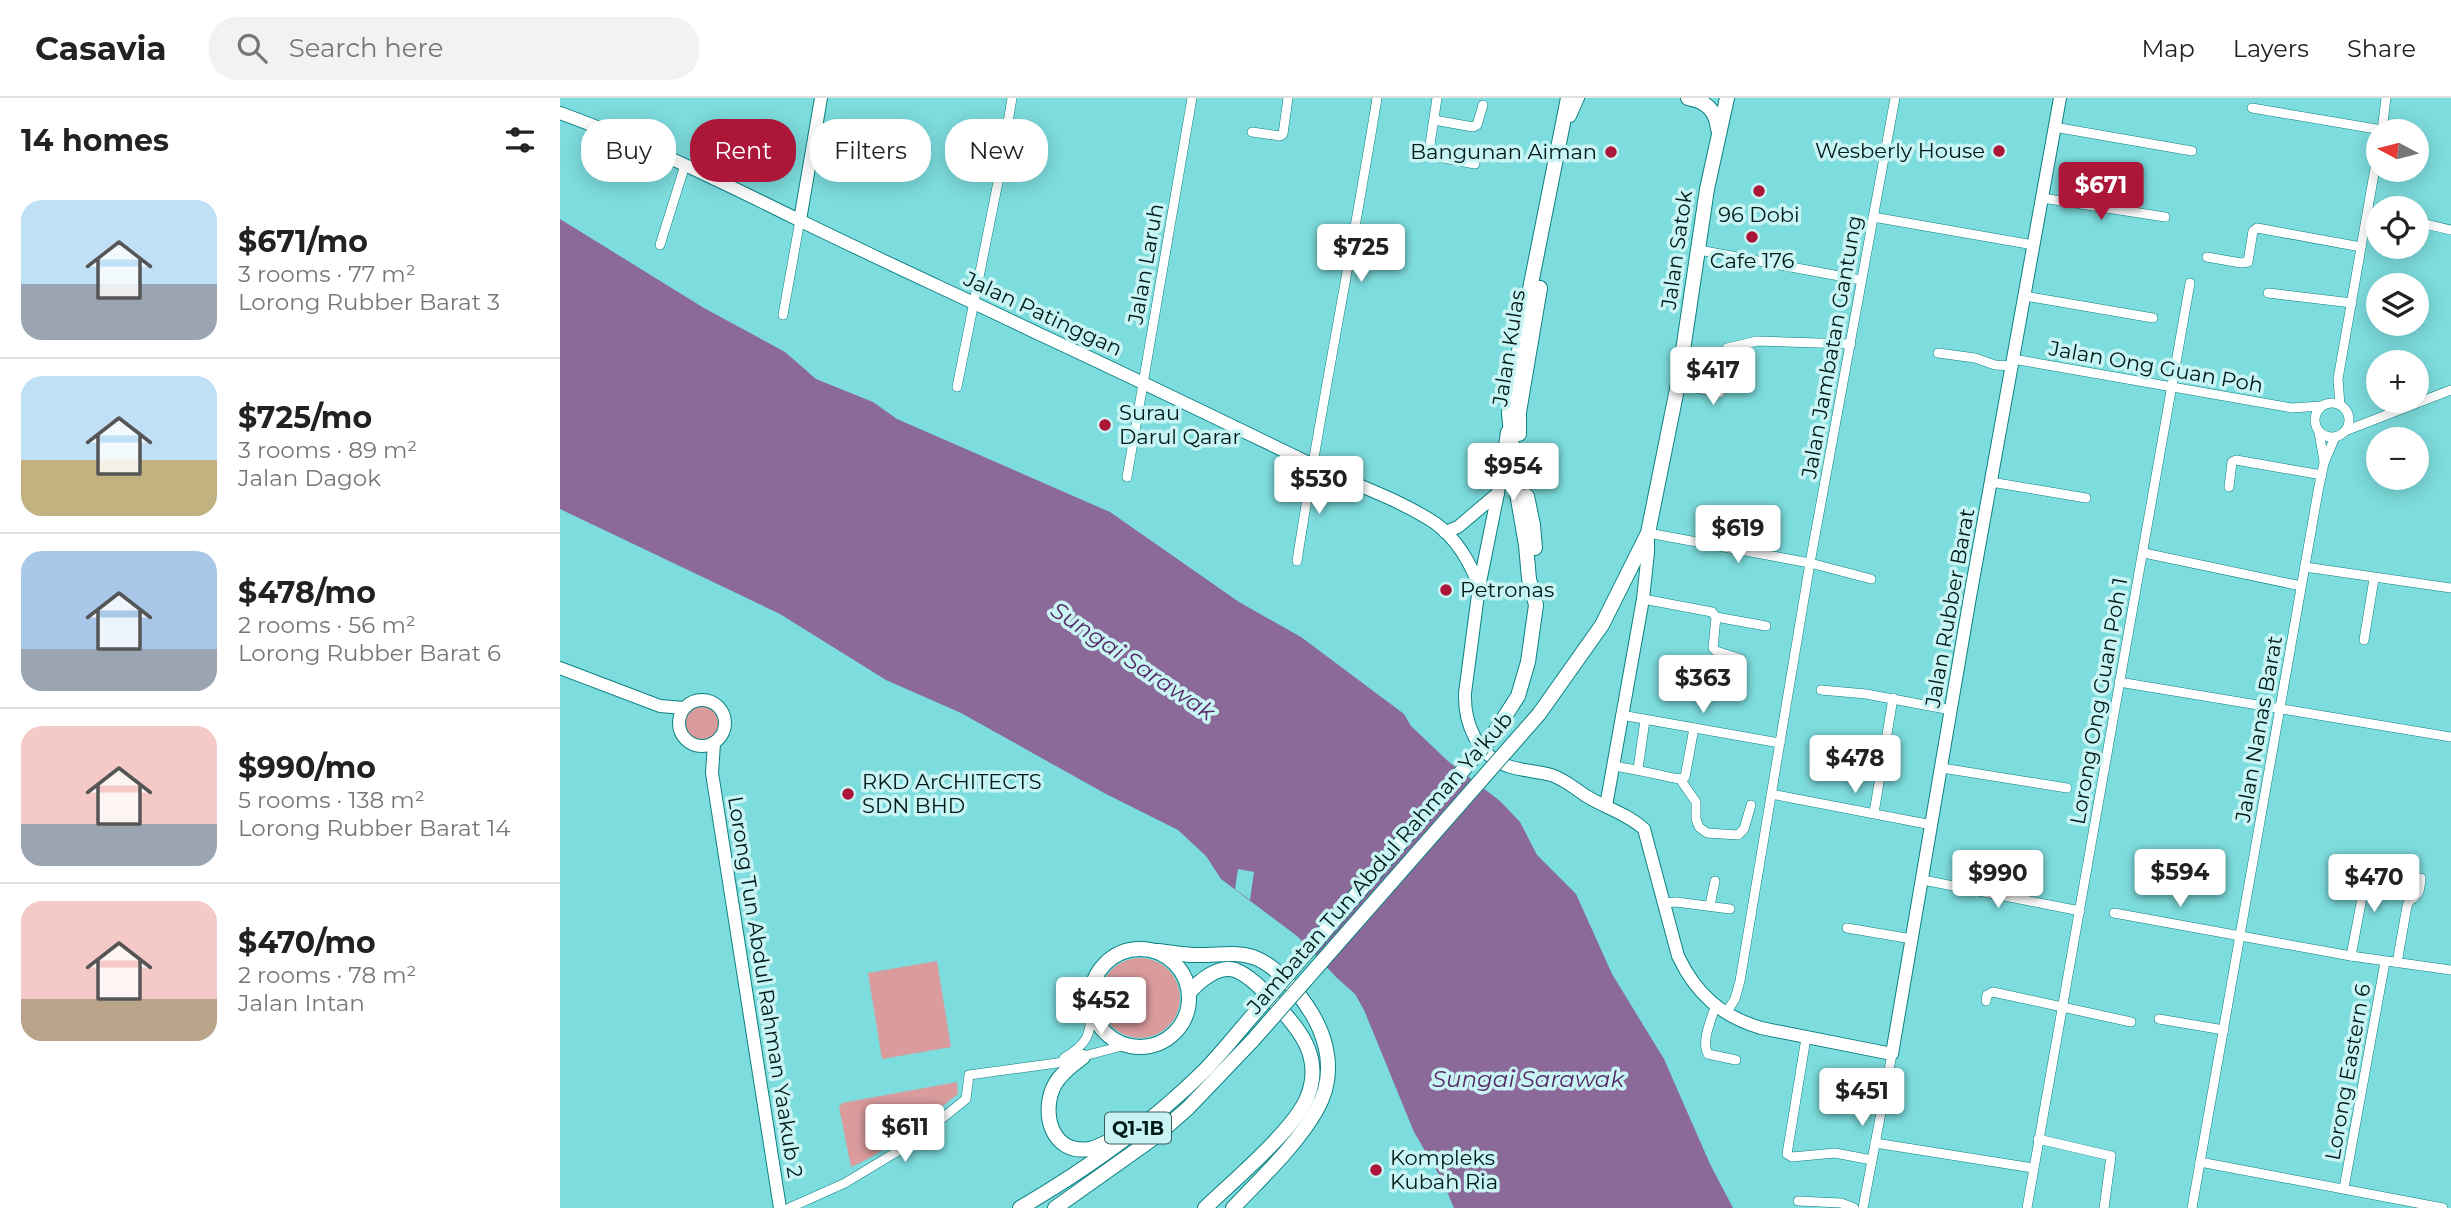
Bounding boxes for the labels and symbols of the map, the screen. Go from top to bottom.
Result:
north arrow [2366,119,2429,182]
place label: Wesberly House [1815,138,1985,163]
place label: Bangunan Aiman [1410,139,1597,164]
marker: Wesberly House [1991,143,2007,159]
marker: Bangunan Aiman [1603,144,1619,160]
pin: $671 [2060,162,2142,222]
marker: 96 Dobi [1751,183,1767,199]
street label: Jalan Satok [1656,188,1697,312]
street label: Jalan Laruh [1122,202,1168,327]
place label: 96 Dobi [1718,202,1800,227]
street label: Jalan Jambatan Gantung [1796,213,1867,481]
pin: $725 [1320,225,1402,284]
marker: Cafe 176 [1744,229,1760,245]
place label: Cafe 176 [1710,248,1794,273]
street label: Jalan Patinggan [959,266,1126,361]
street label: Jalan Kulas [1487,288,1530,409]
street label: Jalan Ong Guan Poh [2046,335,2265,398]
pin: $417 [1672,348,1754,407]
place label: Surau Darul Qarar [1119,400,1241,449]
marker: Surau Darul Qarar [1097,417,1113,433]
pin: $954 [1472,444,1554,503]
pin: $530 [1278,456,1360,516]
pin: $619 [1697,505,1779,565]
street label: Jalan Rubber Barat [1920,506,1979,710]
street label: Lorong Ong Guan Poh 1 [2064,576,2133,826]
place label: Petronas [1460,577,1554,602]
marker: Petronas [1438,582,1454,598]
water label: Sungai Sarawak [1046,596,1222,727]
street label: Jalan Nanas Barat [2230,634,2287,825]
pin: $363 [1662,656,1744,715]
street label: Jambatan Tun Abdul Rahman Ya'kub [1241,707,1518,1019]
pin: $478 [1814,736,1896,795]
place label: RKD ArCHITECTS SDN BHD [862,769,1042,818]
marker: RKD ArCHITECTS SDN BHD [840,786,856,802]
street label: Lorong Tun Abdul Rahman Yaakub 2 [723,794,808,1180]
pin: $990 [1957,850,2039,910]
pin: $594 [2139,850,2221,909]
pin: $470 [2333,854,2415,914]
pin: $452 [1060,978,1142,1037]
street label: Lorong Eastern 6 [2320,981,2375,1162]
water label: Sungai Sarawak [1432,1065,1625,1093]
pin: $451 [1821,1068,1903,1128]
pin: $611 [864,1104,946,1164]
road number: Q1-1B [1105,1112,1171,1144]
place label: Kompleks Kubah Ria [1390,1145,1498,1194]
marker: Kompleks Kubah Ria [1368,1162,1384,1178]

